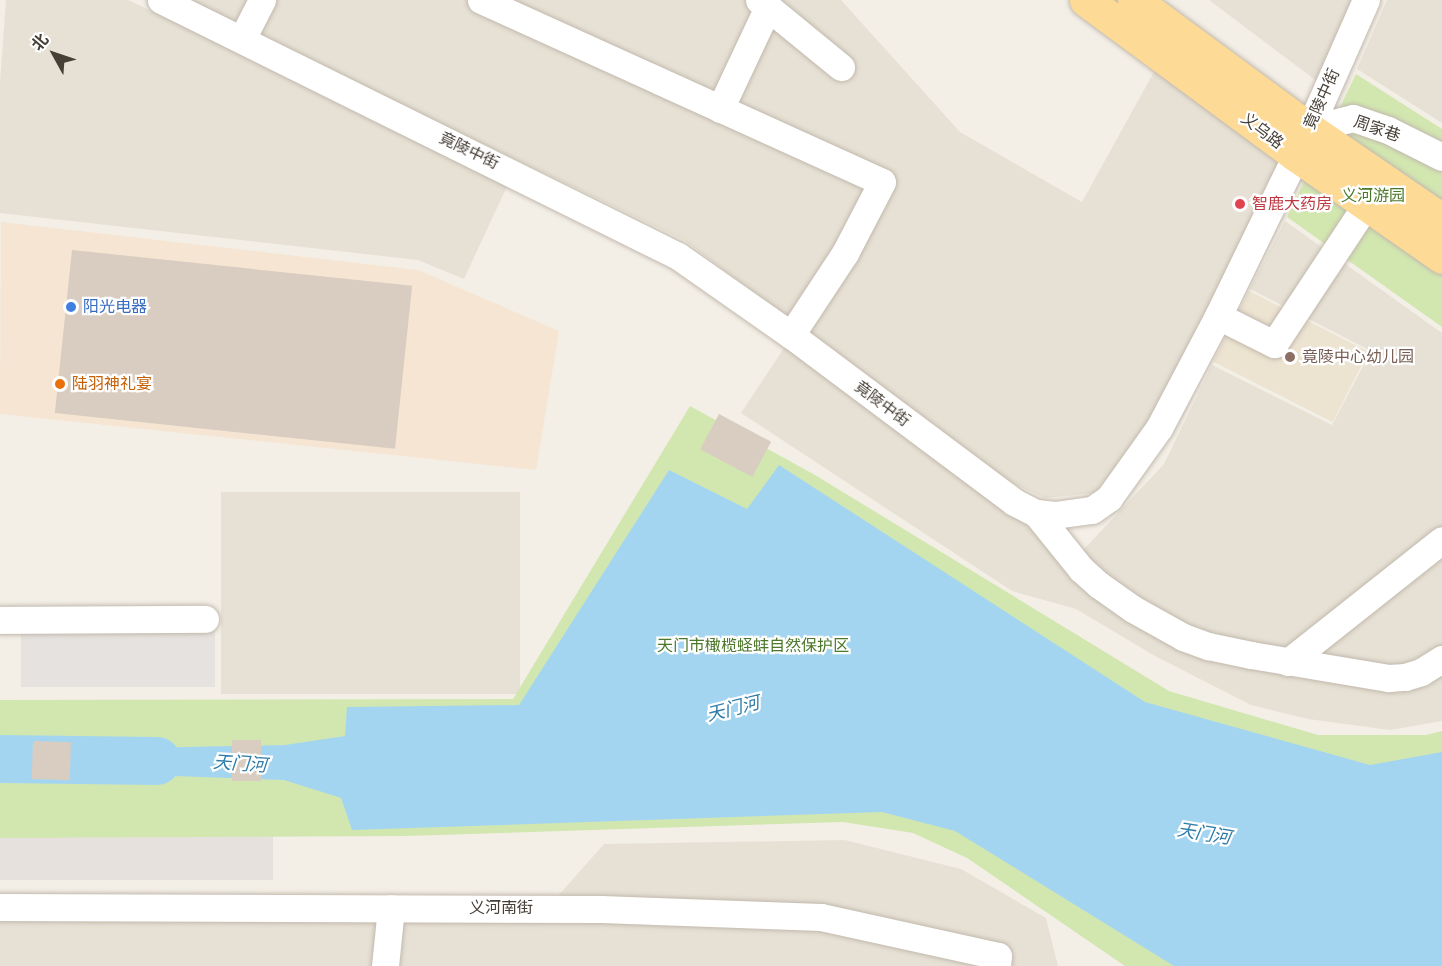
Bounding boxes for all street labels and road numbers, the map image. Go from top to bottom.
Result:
street label: 竟陵中街 [1300,66,1344,132]
street label: 义乌路 [1237,109,1287,153]
street label: 周家巷 [1351,112,1403,146]
street label: 竟陵中街 [436,128,502,174]
street label: 竟陵中街 [851,377,913,431]
street label: 义河南街 [469,898,533,918]

